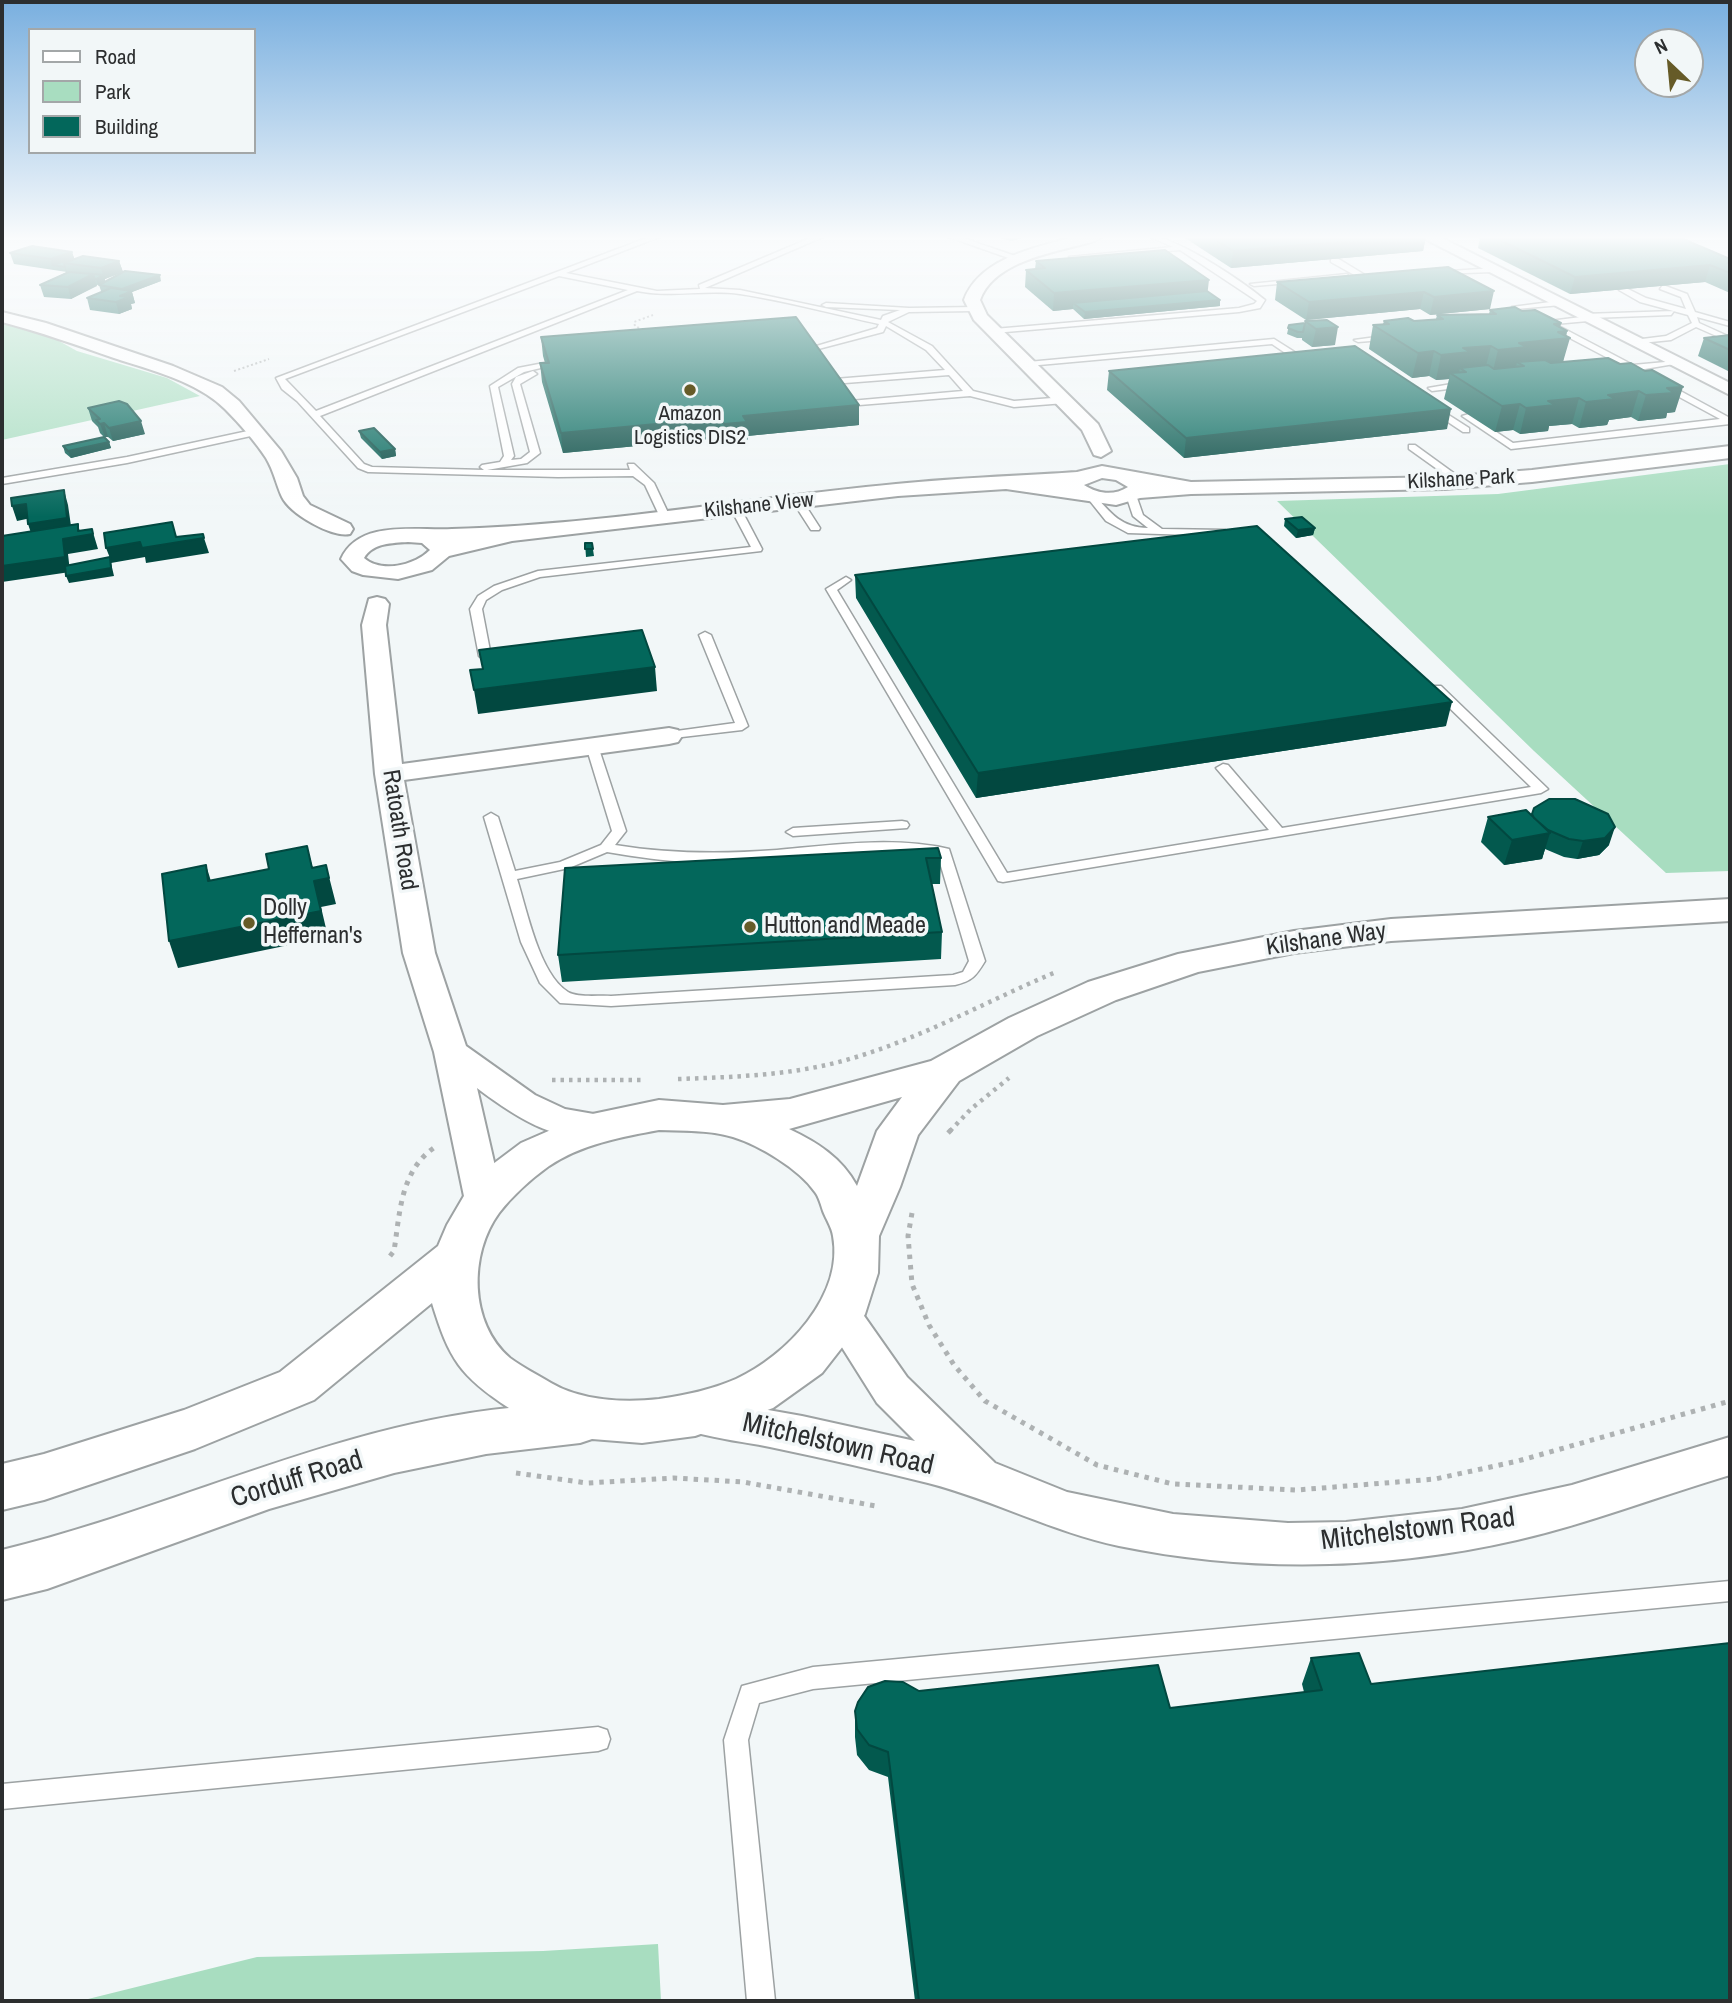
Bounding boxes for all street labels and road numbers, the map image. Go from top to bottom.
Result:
street label: Kilshane Park [1407,465,1515,495]
street label: Kilshane View [703,488,815,524]
street label: Ratoath Road [375,768,423,892]
street label: Kilshane Way [1264,917,1388,963]
street label: Mitchelstown Road [739,1407,937,1483]
street label: Corduff Road [227,1444,367,1516]
street label: Mitchelstown Road [1319,1501,1517,1559]

